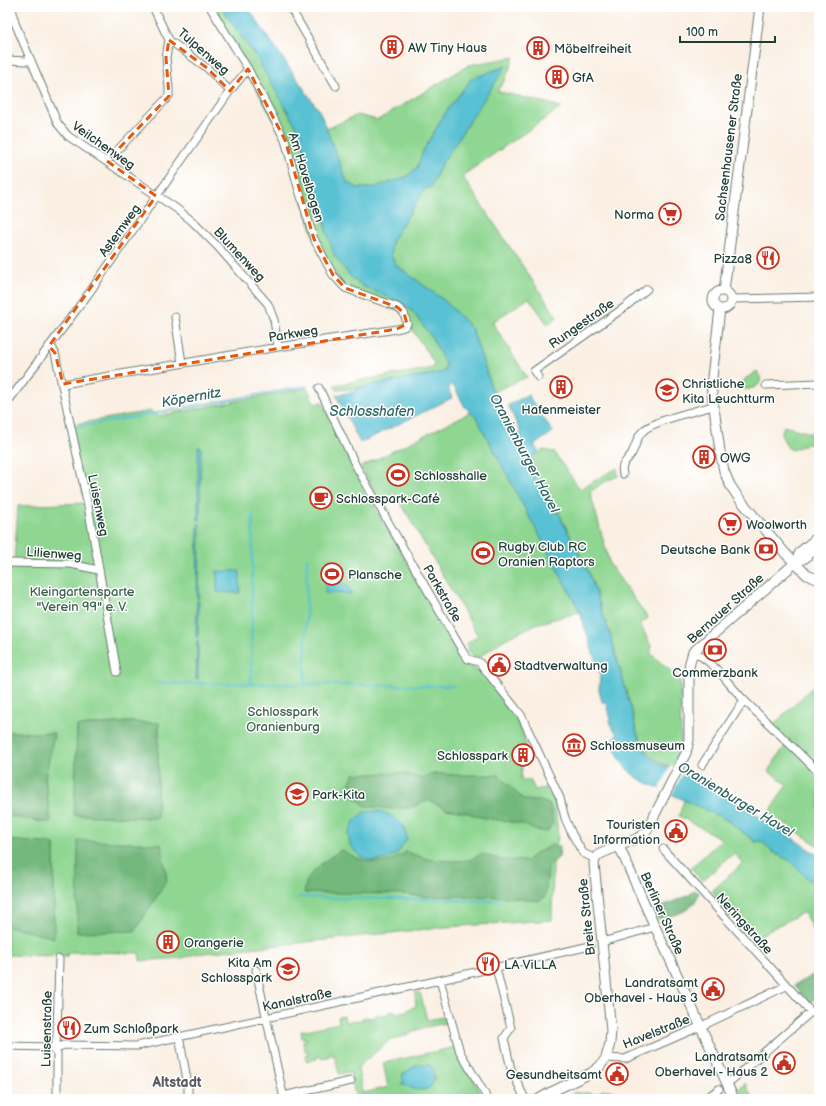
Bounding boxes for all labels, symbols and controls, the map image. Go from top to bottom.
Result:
scale bar [680,18,775,44]
street label: Tulpenweg [174,25,232,79]
text: 100 m [686,25,718,40]
building icon: AW Tiny Haus [379,34,405,60]
building icon: Möbelfreiheit [525,35,551,61]
place label: AW Tiny Haus [408,40,487,56]
place label: Möbelfreiheit [554,41,632,57]
building icon: GfA [544,64,570,90]
place label: GfA [572,70,594,86]
street label: Sachsenhausener Straße [712,72,746,222]
street label: Veilchenweg [69,118,138,173]
street label: Am Havelbogen [285,130,327,224]
street label: Asternweg [95,201,144,260]
supermarket icon: Norma [657,201,683,227]
place label: Norma [614,207,654,223]
street label: Blumenweg [210,224,269,285]
restaurant icon: Pizza8 [755,245,781,271]
place label: Pizza8 [714,251,752,267]
street label: Rungestraße [546,295,618,352]
street label: Parkweg [267,322,319,346]
building icon: Hafenmeister [548,374,574,400]
place label: Christliche Kita Leuchtturm [682,376,775,407]
school or university icon: Christliche Kita Leuchtturm [654,377,680,403]
water label: Köpernitz [160,384,223,411]
water label: Oranienburger Havel [486,391,564,516]
place label: Hafenmeister [521,402,601,418]
water label: Schlosshafen [330,403,415,420]
building icon: OWG [691,444,717,470]
place label: OWG [720,450,751,466]
sports icon: Schlosshalle [385,462,411,488]
place label: Schlosshalle [414,468,487,484]
street label: Luisenweg [84,473,112,538]
cafe icon: Schlosspark-Café [308,485,334,511]
place label: Schlosspark-Café [336,491,440,507]
supermarket icon: Woolworth [717,511,743,537]
place label: Woolworth [746,517,807,533]
bank icon: Deutsche Bank [753,536,779,562]
place label: Rugby Club RC Oranien Raptors [498,539,595,570]
sports icon: Rugby Club RC Oranien Raptors [470,540,496,566]
place label: Deutsche Bank [660,542,751,558]
street label: Lilienweg [26,544,82,564]
sports icon: Plansche [319,561,345,587]
street label: Parkstraße [419,562,465,625]
place label: Plansche [348,567,402,583]
street label: Bernauer Straße [684,570,767,647]
park label: Kleingartensparte "Verein 99" e. V. [29,584,135,615]
bank icon: Commerzbank [702,637,728,663]
public building icon: Stadtverwaltung [486,652,512,678]
place label: Stadtverwaltung [514,658,608,674]
place label: Commerzbank [672,665,758,681]
park label: Schlosspark Oranienburg [246,704,320,735]
museum icon: Schlossmuseum [561,732,587,758]
place label: Schlossmuseum [590,738,685,754]
building icon: Schlosspark [510,742,536,768]
place label: Schlosspark [437,748,509,764]
water label: Oranienburger Havel [675,758,798,841]
school or university icon: Park-Kita [284,781,310,807]
place label: Park-Kita [312,787,365,803]
place label: Touristen Information [593,817,660,848]
public building icon: Touristen Information [663,818,689,844]
street label: Berliner Straße [637,870,688,958]
street label: Breite Straße [575,877,599,956]
street label: Neringstraße [712,890,776,958]
building icon: Orangerie [155,929,181,955]
place label: Orangerie [184,935,244,951]
restaurant icon: LA ViLLA [475,951,501,977]
place label: Kita Am Schlosspark [201,955,273,986]
school or university icon: Kita Am Schlosspark [275,956,301,982]
place label: LA ViLLA [504,957,557,973]
place label: Landratsamt Oberhavel - Haus 3 [584,975,698,1006]
public building icon: Landratsamt Oberhavel - Haus 3 [700,976,726,1002]
street label: Kanalstraße [261,985,334,1015]
street label: Luisenstraße [38,990,56,1067]
street label: Havelstraße [621,1011,692,1053]
restaurant icon: Zum Schloßpark [56,1015,82,1041]
place label: Zum Schloßpark [83,1021,179,1037]
place label: Landratsamt Oberhavel - Haus 2 [655,1049,768,1080]
public building icon: Landratsamt Oberhavel - Haus 2 [771,1050,797,1076]
public building icon: Gesundheitsamt [604,1061,630,1087]
place label: Gesundheitsamt [506,1067,602,1083]
district label: Altstadt [152,1074,202,1091]

